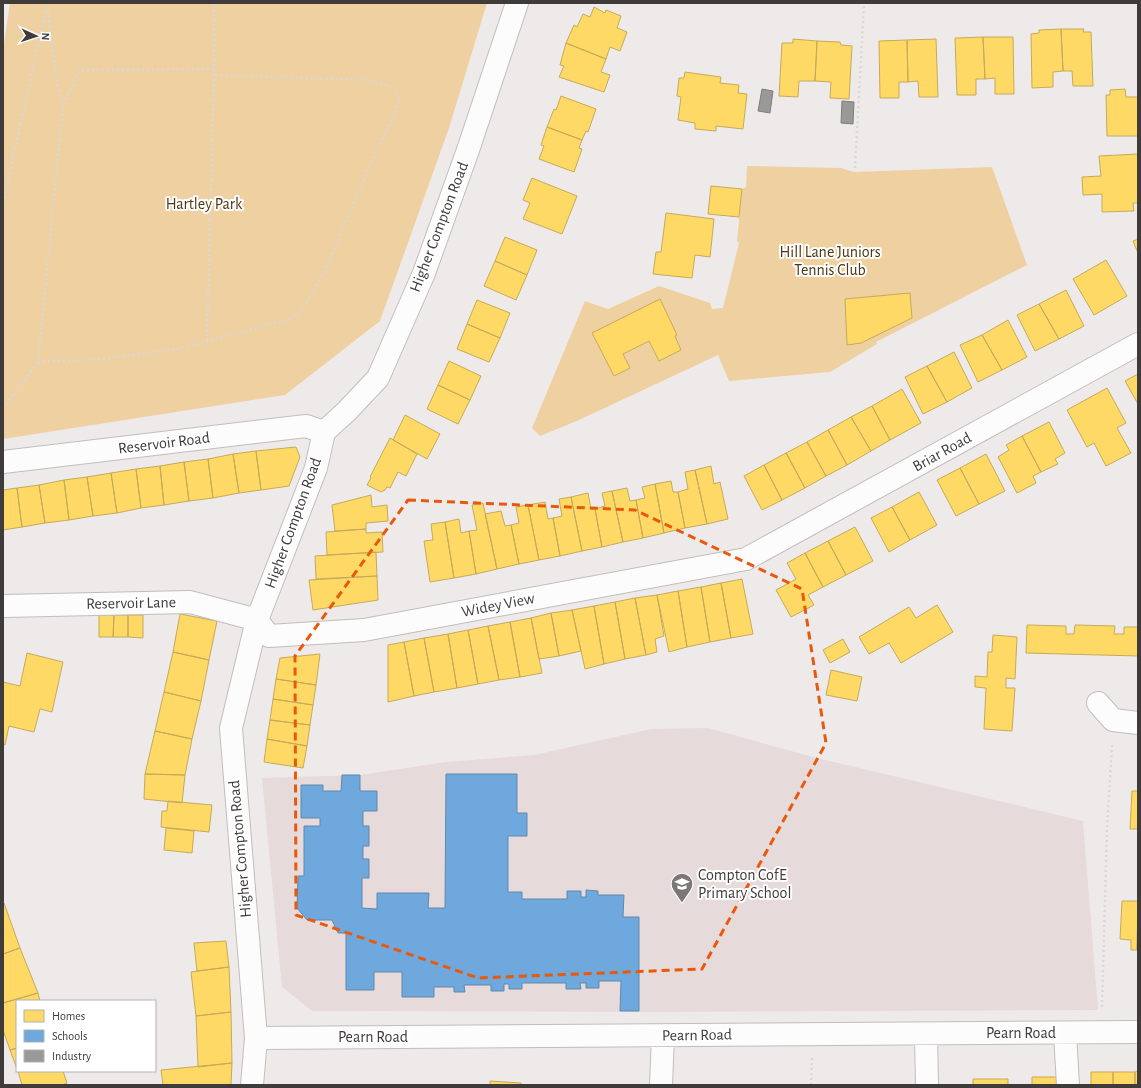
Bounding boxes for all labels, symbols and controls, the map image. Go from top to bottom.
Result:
north arrow [16,16,56,56]
text: N [40,32,51,41]
street label: Higher Compton Road [407,160,471,294]
park label: Hartley Park [166,196,243,213]
park label: Hill Lane Juniors Tennis Club [779,244,881,278]
street label: Reservoir Road [117,429,211,457]
street label: Briar Road [910,429,974,475]
street label: Higher Compton Road [262,455,324,591]
street label: Widey View [460,590,536,621]
street label: Reservoir Lane [86,594,176,612]
street label: Higher Compton Road [226,780,254,918]
place label: Compton CofE Primary School [698,867,791,902]
school or university icon: Compton CofE Primary School [669,871,695,904]
legend [16,1000,156,1072]
text: Homes [52,1010,85,1022]
street label: Pearn Road [986,1025,1056,1041]
street label: Pearn Road [662,1026,732,1044]
street label: Pearn Road [338,1029,408,1045]
text: Schools [52,1030,87,1042]
text: Industry [52,1050,91,1063]

